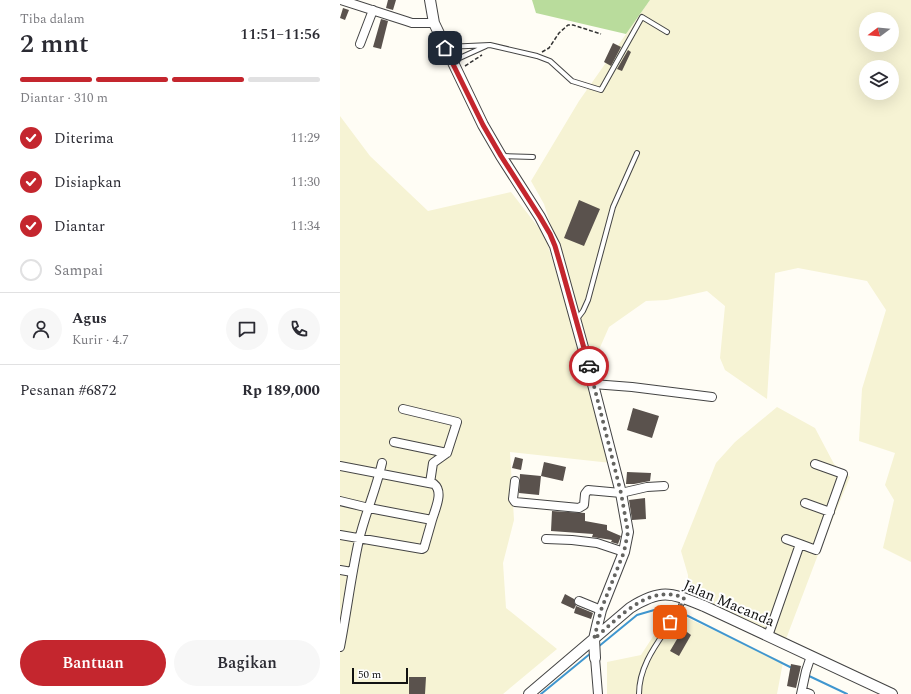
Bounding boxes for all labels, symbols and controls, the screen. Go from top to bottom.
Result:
text: Tiba dalam [20,9,85,29]
north arrow [859,12,899,52]
map controls [859,12,899,100]
text: 11:51–11:56 [240,23,320,46]
text: 2 mnt [20,24,89,64]
pin [428,31,462,65]
icon: home [434,37,456,59]
button: layers [859,60,899,100]
text: Diantar · 310 m [20,88,108,108]
icon: check [20,127,42,149]
text: Diterima [54,127,114,150]
text: 11:29 [291,128,320,148]
icon: check [20,171,42,193]
text: Disiapkan [54,171,122,194]
text: 11:30 [291,172,320,192]
icon: check [20,215,42,237]
text: Diantar [54,215,105,238]
text: 11:34 [291,216,320,236]
text: Sampai [54,259,103,282]
text: Agus [72,307,107,330]
button: person [20,308,62,350]
button: chat [226,308,268,350]
button: phone [278,308,320,350]
text: Kurir · 4.7 [72,330,129,350]
courier [569,346,609,386]
icon: car [578,355,600,377]
text: Pesanan #6872 [20,379,116,402]
text: Rp 189,000 [242,379,320,402]
street label: Jalan Macanda [679,574,779,633]
pin [653,605,687,639]
icon: bag [659,611,681,633]
button: Bantuan [20,640,166,686]
button: Bagikan [174,640,320,686]
scale bar [352,666,408,685]
text: 50 m [358,666,381,683]

